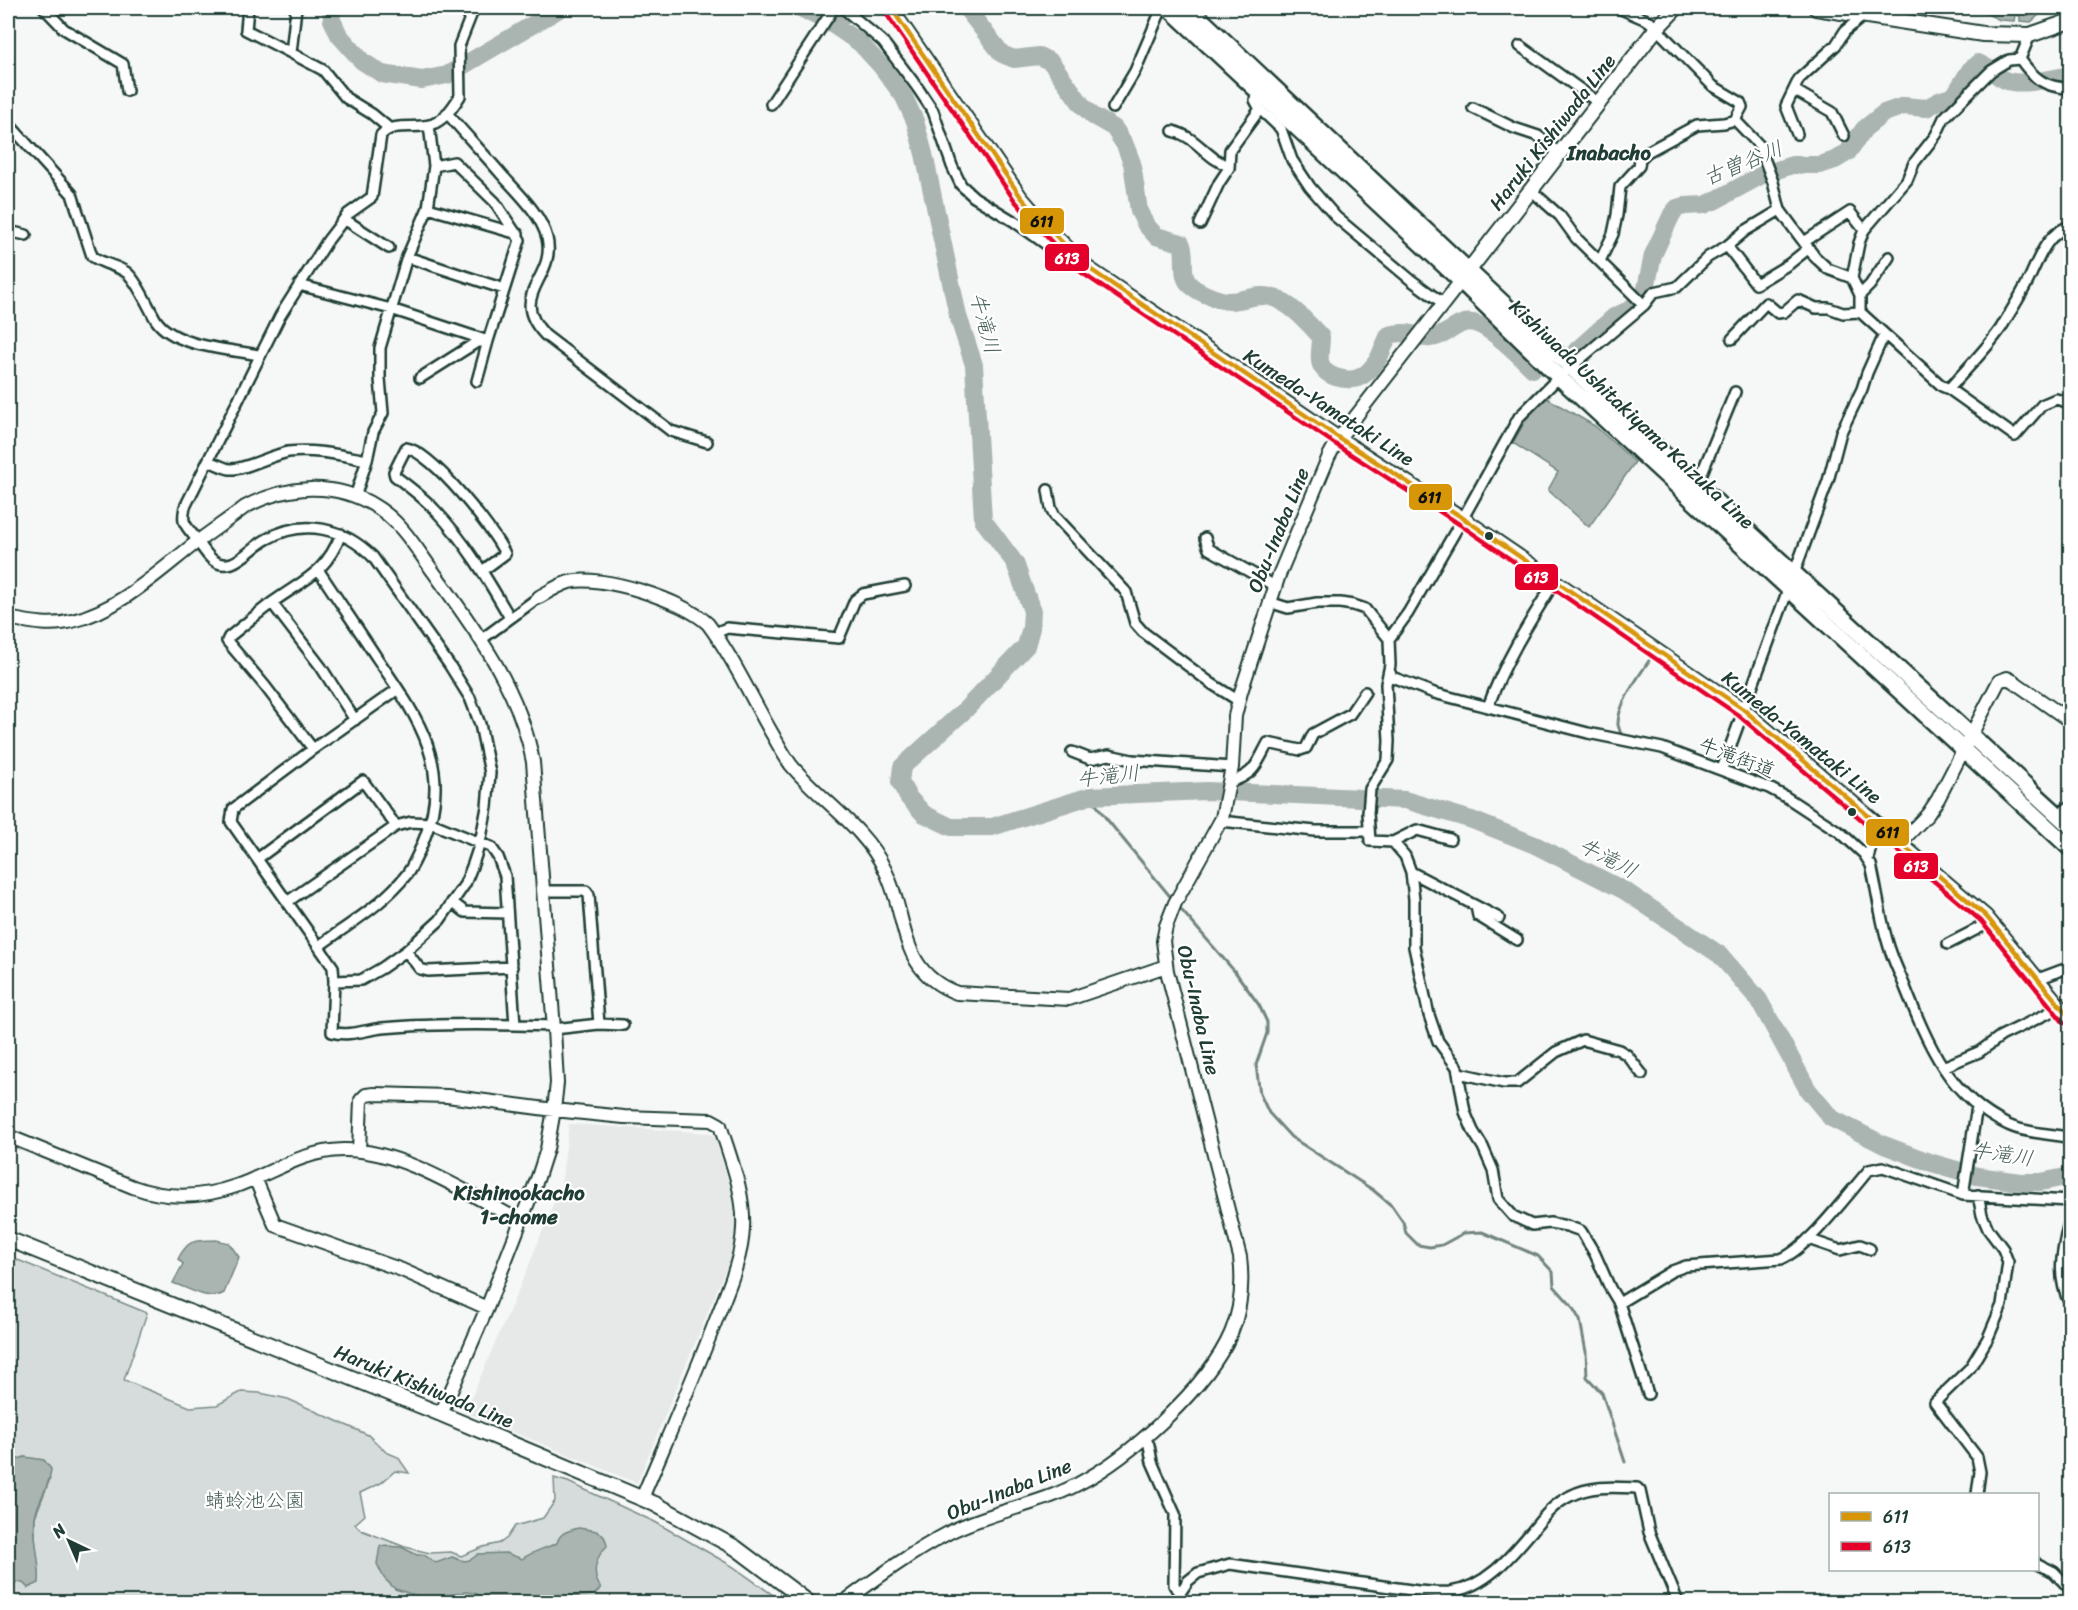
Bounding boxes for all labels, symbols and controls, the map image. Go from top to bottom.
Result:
street label: Haruki Kishiwada Line [1480,46,1625,218]
water label: 古曽谷川 [1697,130,1789,196]
district label: Inabacho [1566,134,1652,172]
line badge: 611 [1019,207,1065,235]
text: 611 [1030,207,1054,236]
line badge: 613 [1044,243,1090,272]
text: 613 [1054,244,1080,273]
water label: 牛滝川 [958,288,1012,358]
street label: Kishiwada Ushitakiyama Kaizuka Line [1501,290,1763,538]
street label: Kumeda-Yamataki Line [1236,339,1422,476]
street label: Obu-Inaba Line [1237,462,1320,598]
line badge: 611 [1408,483,1453,511]
text: 611 [1418,483,1442,512]
unlabelled marker [1483,530,1495,542]
line badge: 613 [1514,563,1559,591]
text: 613 [1523,563,1549,592]
street label: Kumeda-Yamataki Line [1714,661,1890,814]
street label: 牛滝街道 [1693,727,1780,788]
water label: 牛滝川 [1075,754,1141,798]
unlabelled marker [1846,806,1858,818]
line badge: 611 [1865,818,1910,847]
text: 611 [1876,818,1900,847]
water label: 牛滝川 [1571,826,1645,890]
line badge: 613 [1893,852,1939,880]
text: 613 [1903,852,1929,881]
street label: Obu-Inaba Line [1167,942,1230,1079]
water label: 牛滝川 [1968,1130,2036,1178]
district label: Kishinookacho 1-chome [452,1174,585,1236]
street label: Haruki Kishiwada Line [329,1334,519,1439]
street label: Obu-Inaba Line [941,1448,1077,1531]
park label: 蜻蛉池公園 [205,1483,305,1518]
legend [1829,1493,2039,1571]
text: 611 [1883,1501,1909,1533]
north arrow [39,1511,99,1571]
text: N [44,1516,74,1546]
text: 613 [1883,1531,1911,1563]

